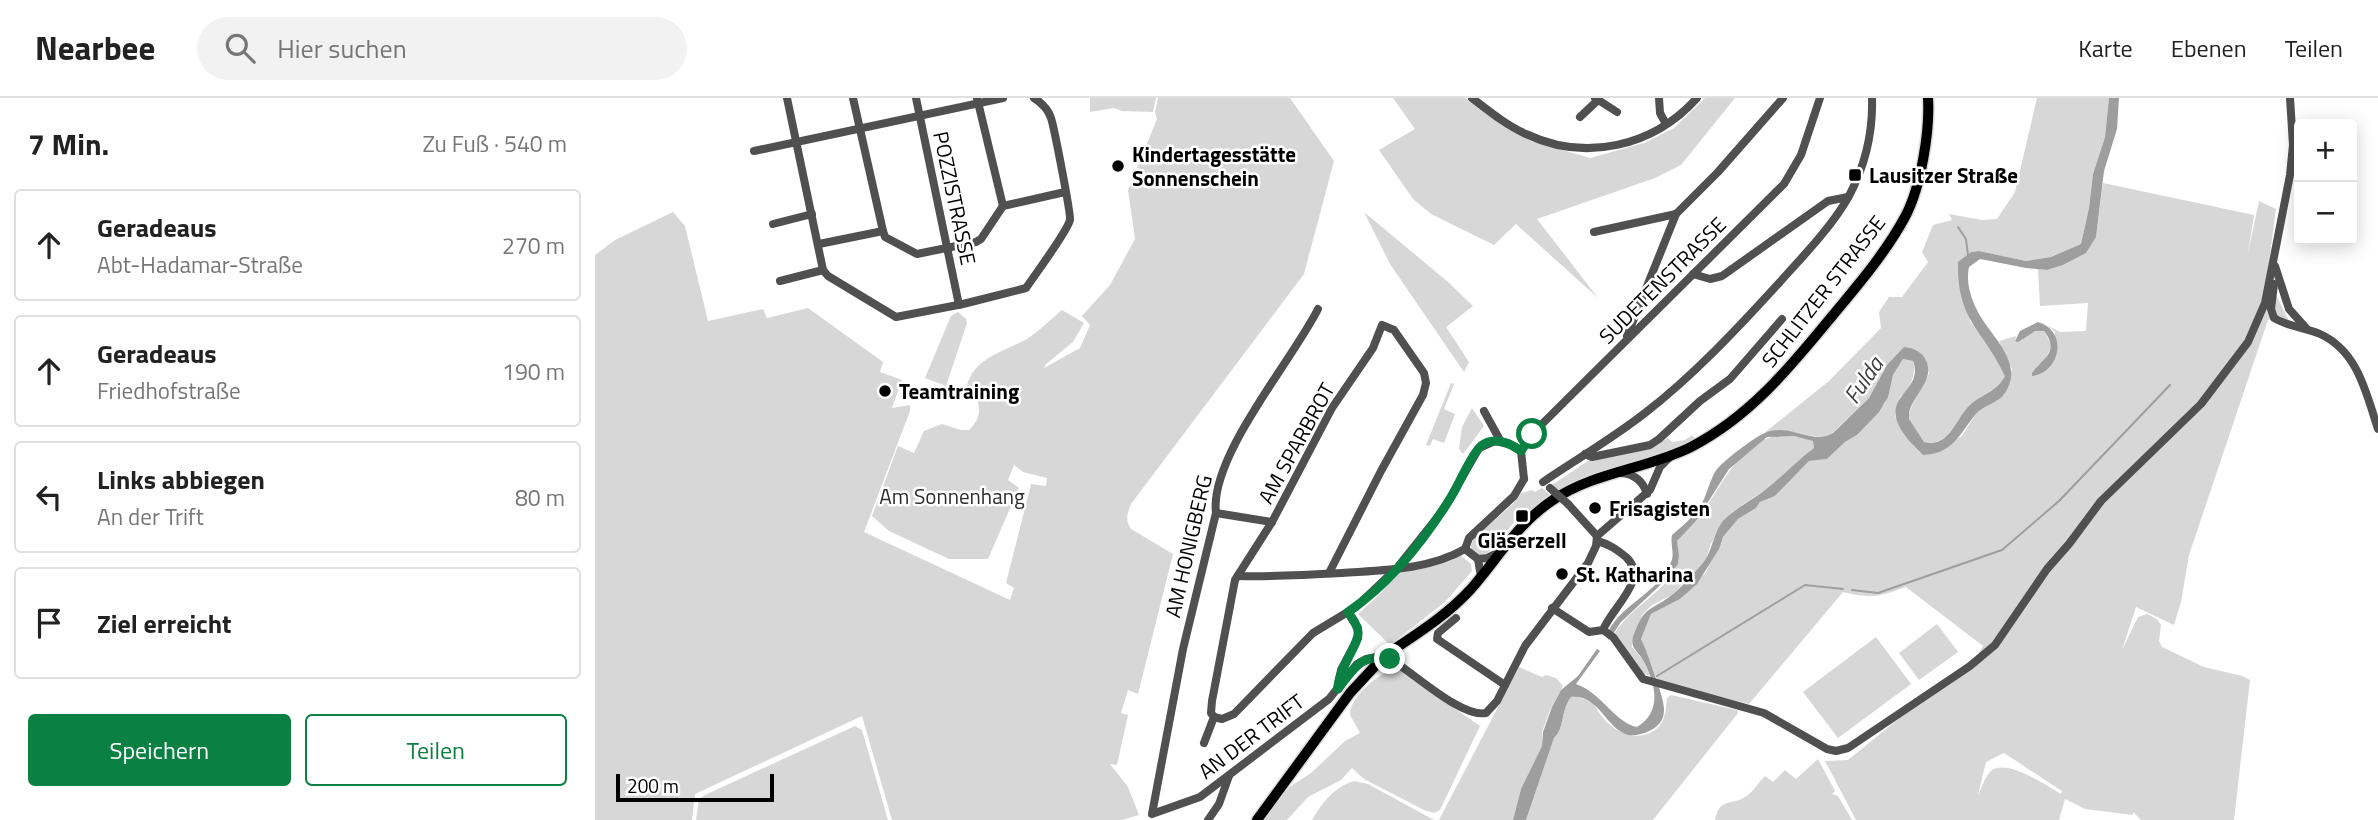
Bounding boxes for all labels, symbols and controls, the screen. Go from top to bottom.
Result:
search box [197,17,687,80]
text: Nearbee [35,23,155,73]
icon: search [221,29,259,67]
text: Hier suchen [277,29,407,68]
text: Karte [2078,30,2133,66]
text: Ebenen [2171,30,2247,66]
text: Teilen [2285,30,2343,66]
map controls [2294,119,2357,245]
button: + [2294,119,2357,182]
text: 7 Min. [28,121,109,167]
text: Zu Fuß · 540 m [423,126,567,161]
street label: POZZISTRASSE [925,128,985,268]
place label: Kindertagesstätte Sonnenschein [1132,138,1296,194]
marker: Kindertagesstätte Sonnenschein [1110,158,1126,174]
place label: Lausitzer Straße [1869,159,2018,191]
marker: Lausitzer Straße [1847,167,1863,183]
button: − [2294,182,2357,245]
text: Geradeaus [97,208,217,247]
street label: SCHLITZER STRASSE [1753,208,1893,374]
street label: SUDETENSTRASSE [1591,209,1733,351]
icon: ahead [30,226,68,264]
text: 270 m [502,228,565,263]
text: Abt-Hadamar-Straße [97,247,303,282]
text: Geradeaus [97,334,217,373]
water label: Fulda [1834,348,1892,411]
icon: ahead [30,352,68,390]
text: 190 m [502,354,565,389]
text: Friedhofstraße [97,373,241,408]
place label: Teamtraining [899,375,1019,407]
street label: AM SPARBROT [1250,377,1342,509]
marker: Teamtraining [877,383,893,399]
route start [1516,418,1547,449]
text: Links abbiegen [97,460,265,499]
street label: AM HONIGBERG [1156,472,1220,620]
icon: left [30,478,68,516]
text: 80 m [515,480,565,515]
park label: Am Sonnenhang [879,480,1025,512]
place label: Frisagisten [1609,492,1710,524]
text: An der Trift [97,499,204,534]
marker: Frisagisten [1587,500,1603,516]
marker: Gläserzell [1514,508,1530,524]
place label: Gläserzell [1477,524,1567,556]
place label: St. Katharina [1576,558,1694,590]
marker: St. Katharina [1554,566,1570,582]
icon: arrive [30,604,68,642]
text: Ziel erreicht [97,604,232,643]
route end [1374,643,1405,674]
street label: AN DER TRIFT [1191,686,1311,786]
button: Speichern [28,714,291,786]
button: Teilen [305,714,567,786]
scale bar [616,771,773,803]
text: 200 m [627,771,679,800]

